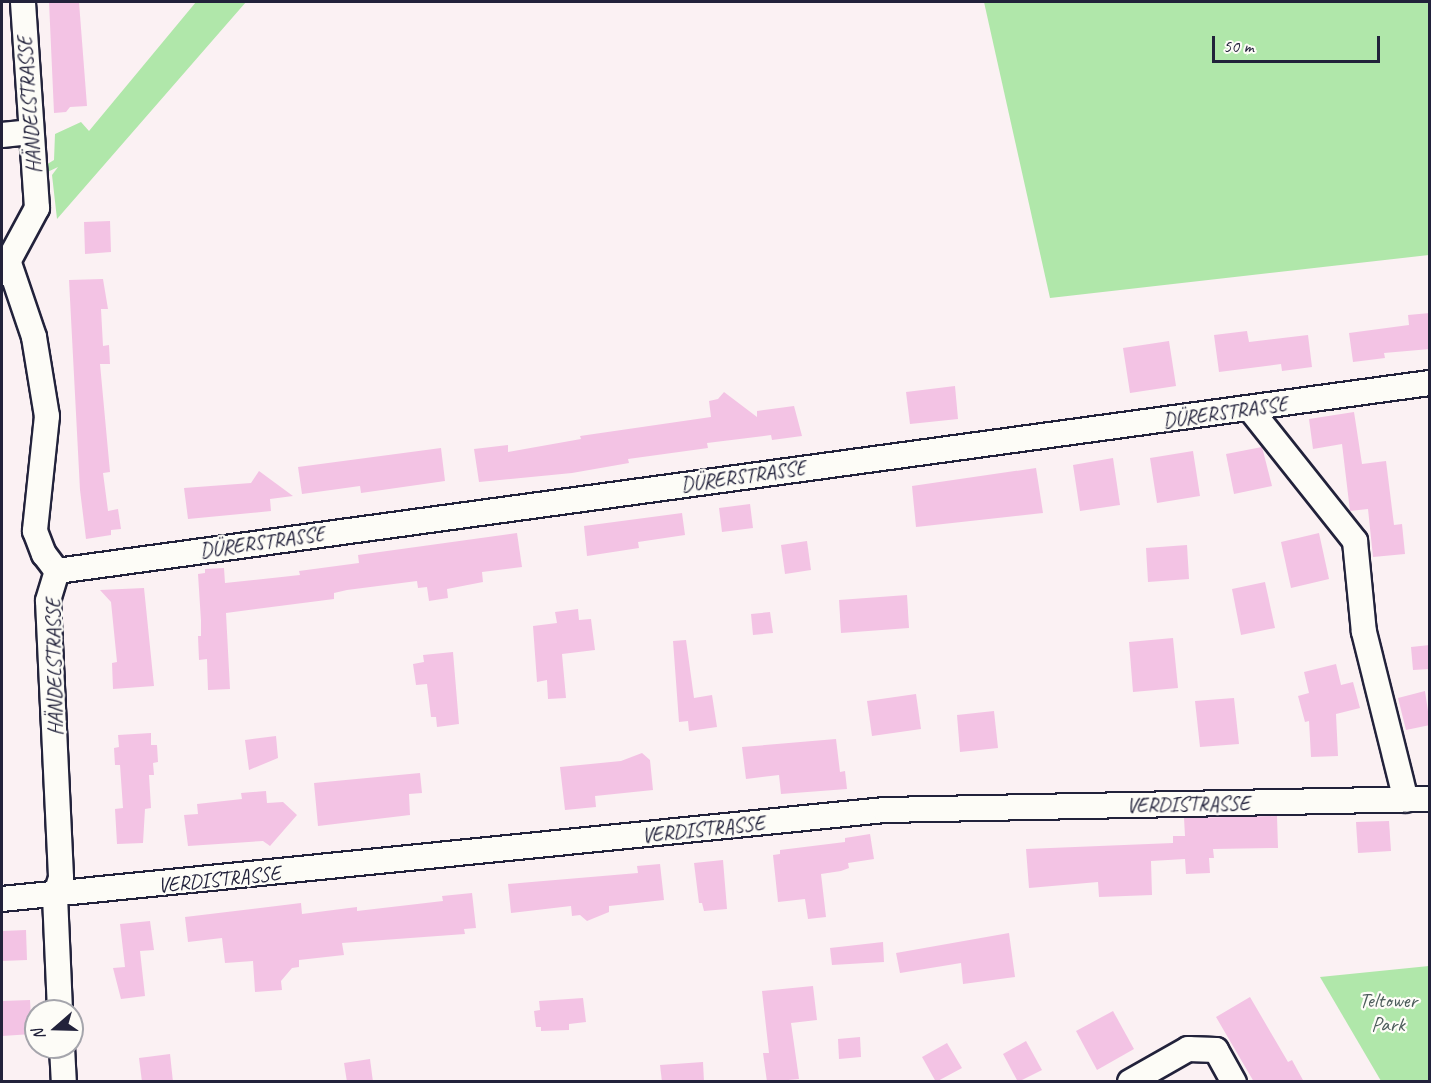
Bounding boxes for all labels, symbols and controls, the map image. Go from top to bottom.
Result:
scale bar [1215,24,1383,62]
text: 50 m [1223,35,1254,57]
street label: HÄNDELSTRASSE [12,36,46,174]
street label: DÜRERSTRASSE [1161,391,1289,433]
street label: DÜRERSTRASSE [679,455,807,497]
street label: DÜRERSTRASSE [198,521,326,563]
street label: HÄNDELSTRASSE [40,598,68,736]
street label: VERDISTRASSE [1126,790,1250,818]
street label: VERDISTRASSE [640,810,766,848]
street label: VERDISTRASSE [156,860,282,898]
park label: Teltower Park [1359,987,1417,1037]
north arrow [24,999,84,1059]
text: N [28,1026,50,1043]

